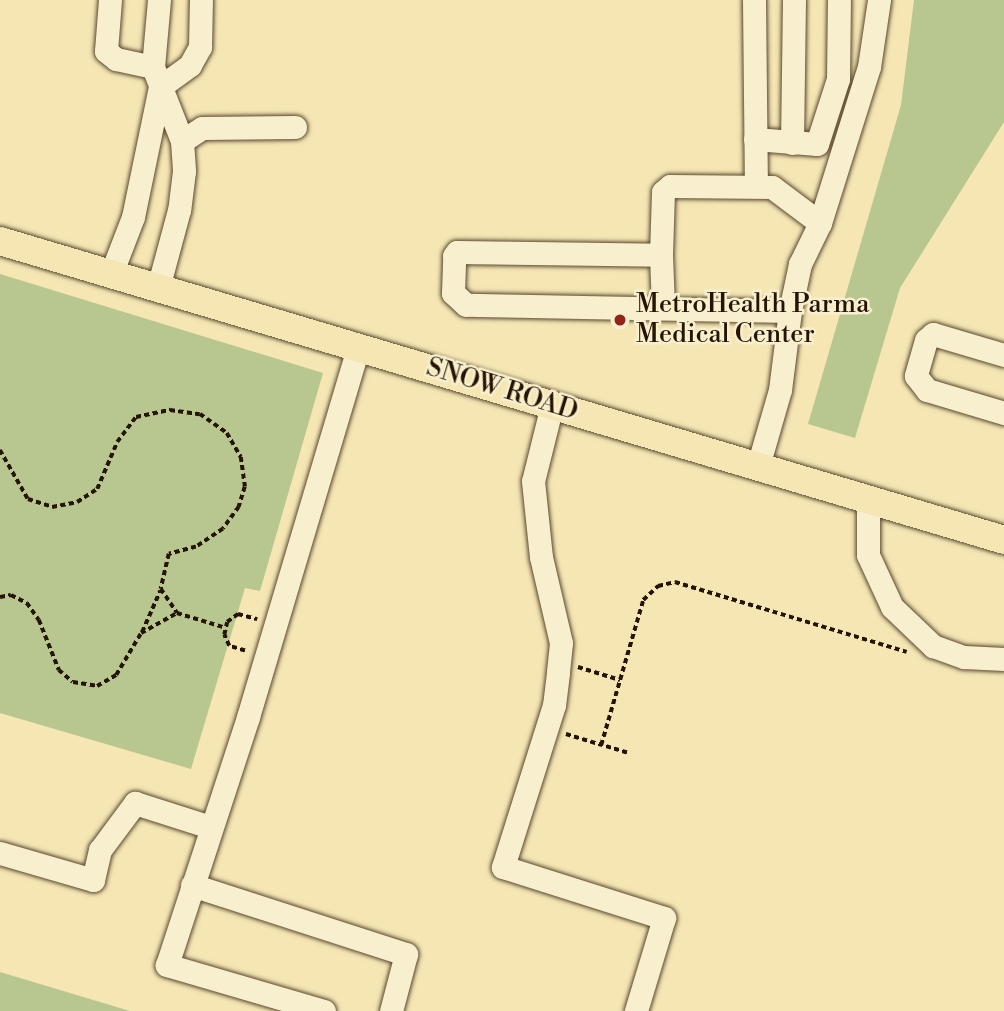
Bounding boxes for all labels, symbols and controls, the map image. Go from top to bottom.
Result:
place label: MetroHealth Parma Medical Center [636,289,869,350]
marker: MetroHealth Parma Medical Center [610,310,630,330]
street label: SNOW ROAD [423,352,581,428]

